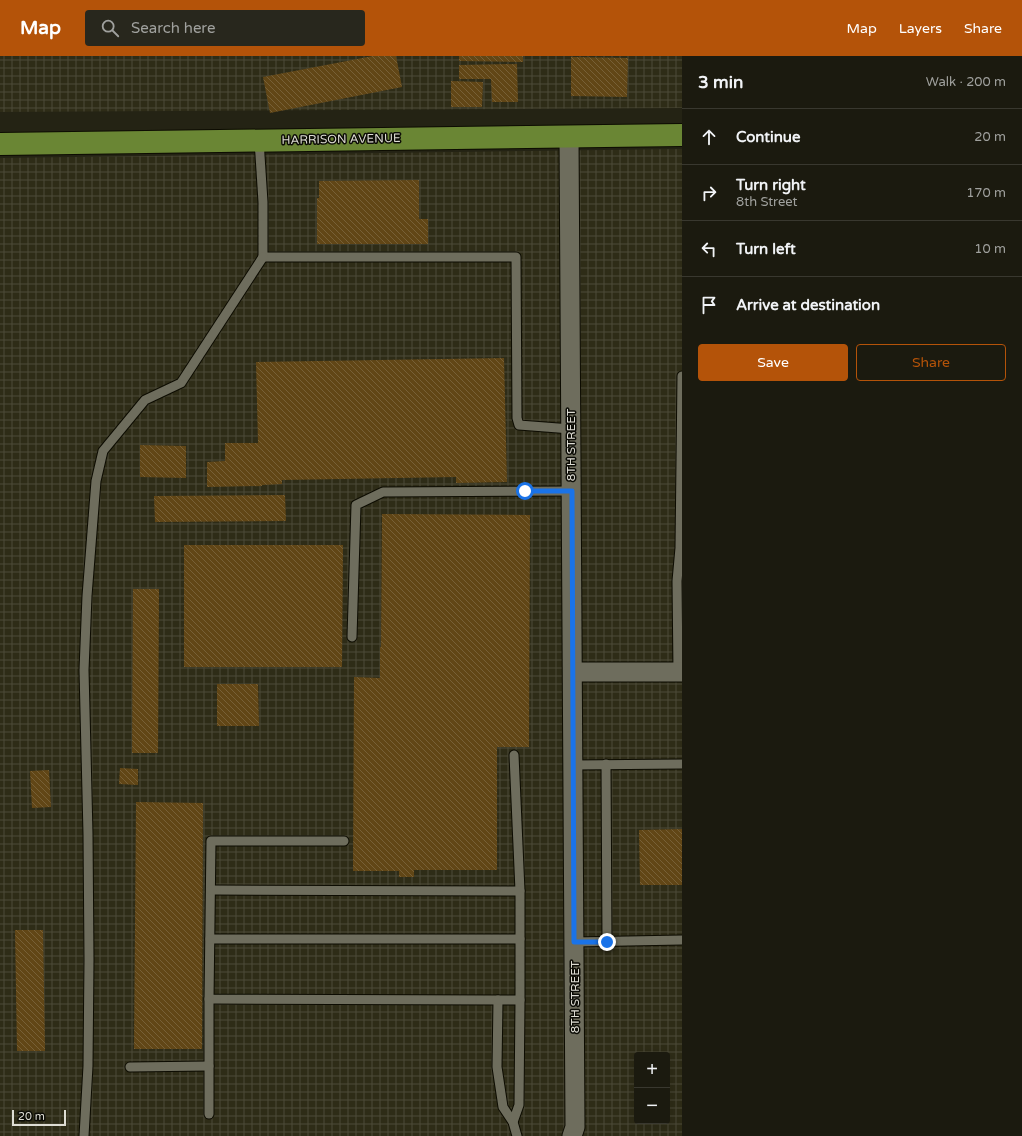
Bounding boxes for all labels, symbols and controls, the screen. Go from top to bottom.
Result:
search box [85,10,365,46]
text: Map [20,17,61,39]
icon: search [99,17,121,39]
text: Search here [131,19,215,37]
text: Map [847,20,877,37]
text: Layers [899,20,942,37]
text: Share [964,20,1002,37]
text: 3 min [698,72,743,93]
text: Walk · 200 m [926,74,1006,90]
icon: ahead [698,126,720,148]
text: Continue [736,128,800,146]
text: 20 m [974,129,1006,145]
street label: HARRISON AVENUE [281,131,401,147]
text: Turn right [736,176,806,194]
icon: right [698,182,720,204]
text: 170 m [966,185,1006,201]
text: 8th Street [736,194,798,210]
icon: left [698,238,720,260]
text: Turn left [736,240,796,258]
text: 10 m [974,241,1006,257]
icon: arrive [698,294,720,316]
text: Arrive at destination [736,296,880,314]
button: Save [698,344,848,381]
button: Share [856,344,1006,381]
street label: 8TH STREET [564,408,578,481]
route start [516,482,534,500]
route end [598,933,616,951]
street label: 8TH STREET [568,960,582,1033]
map controls [634,1052,670,1124]
button: + [634,1052,670,1088]
button: − [634,1088,670,1124]
scale bar [12,1108,66,1127]
text: 20 m [18,1110,45,1123]

